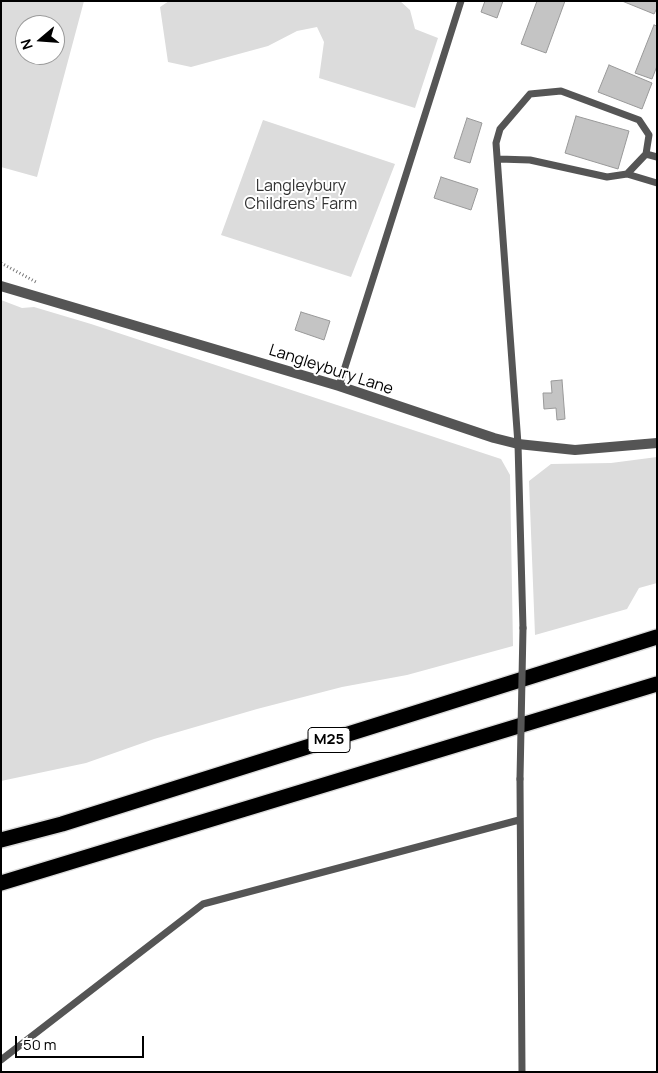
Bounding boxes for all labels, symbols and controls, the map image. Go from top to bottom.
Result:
north arrow [15,15,65,65]
text: N [16,37,37,52]
park label: Langleybury Childrens' Farm [245,177,357,215]
street label: Langleybury Lane [266,341,396,399]
road number: M25 [308,728,350,752]
scale bar [18,1026,146,1058]
text: 50 m [23,1034,57,1055]

